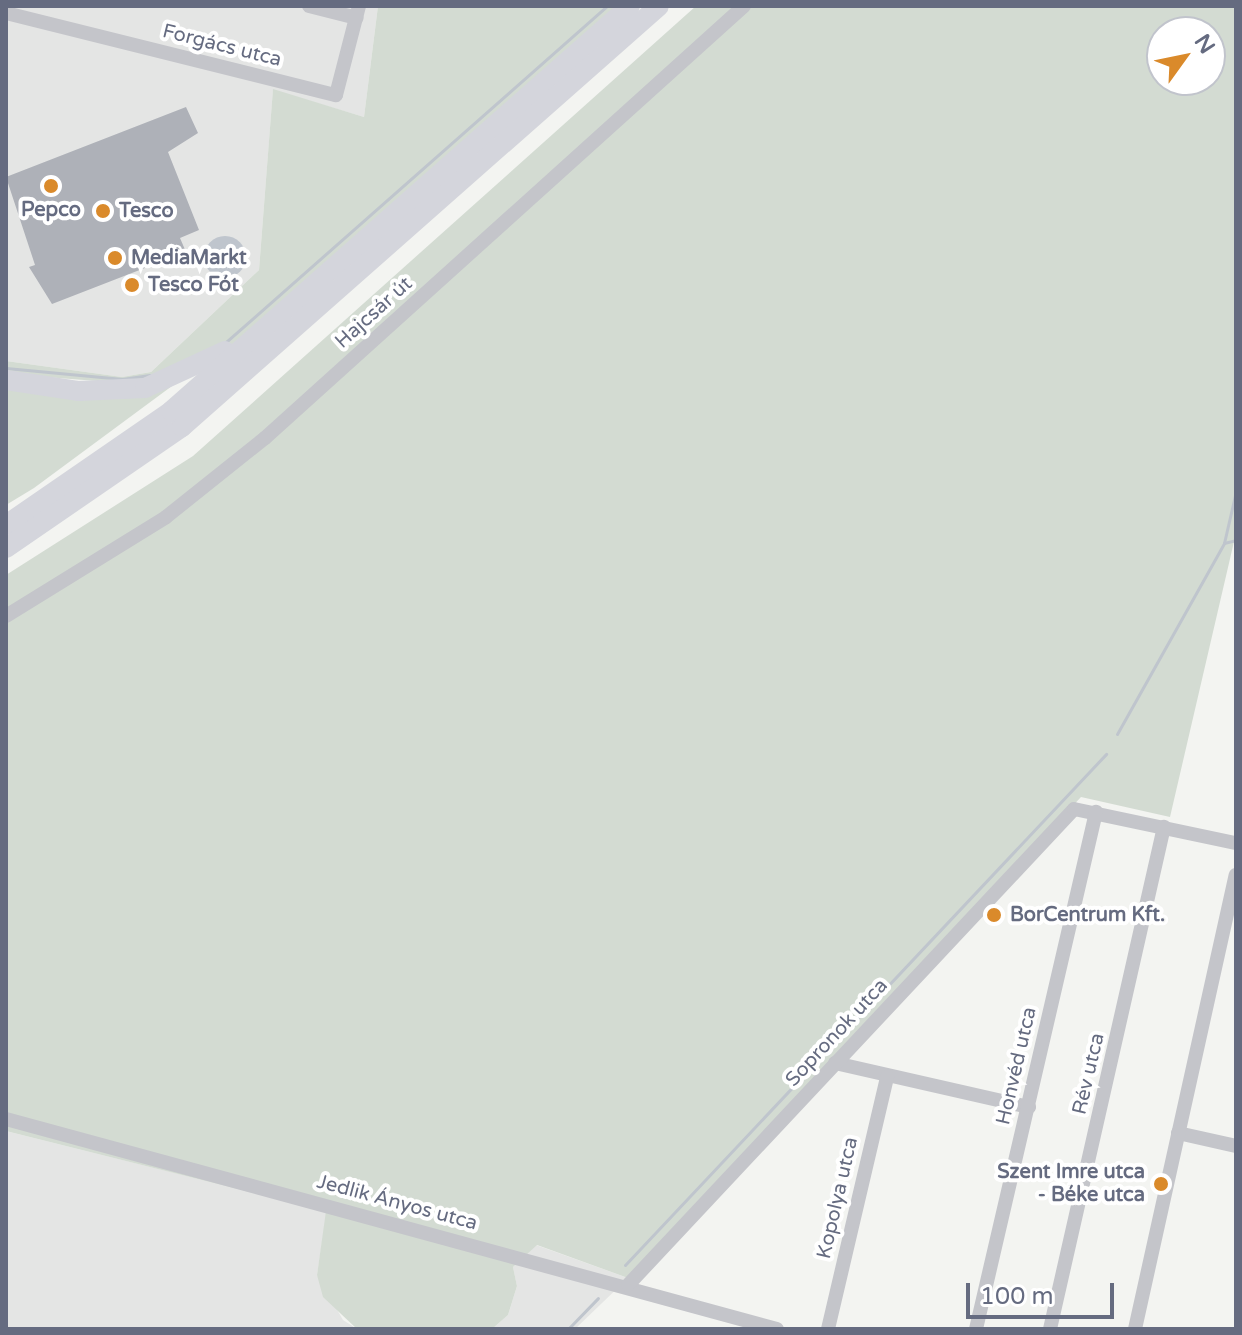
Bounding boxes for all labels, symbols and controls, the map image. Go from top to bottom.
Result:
north arrow [1146,16,1226,96]
street label: Forgács utca [160,20,284,72]
text: N [1189,30,1220,59]
marker: Pepco [42,177,60,195]
place label: Pepco [21,198,81,222]
place label: Tesco [119,199,174,223]
marker: Tesco [94,202,112,220]
place label: MediaMarkt [131,246,247,270]
marker: MediaMarkt [106,249,124,267]
street label: Hajcsár út [330,272,418,354]
place label: Tesco Fót [148,273,239,297]
marker: Tesco Fót [123,276,141,294]
place label: BorCentrum Kft. [1010,903,1165,927]
marker: BorCentrum Kft. [985,906,1003,924]
street label: Sopronok utca [781,974,893,1092]
street label: Honvéd utca [992,1005,1042,1127]
street label: Rév utca [1068,1031,1110,1117]
street label: Kopolya utca [812,1135,864,1261]
place label: Szent Imre utca - Béke utca [997,1160,1145,1207]
street label: Jedlik Ányos utca [314,1170,480,1236]
marker: Szent Imre utca - Béke utca [1152,1175,1170,1193]
scale bar [970,1267,1118,1317]
text: 100 m [980,1282,1054,1311]

